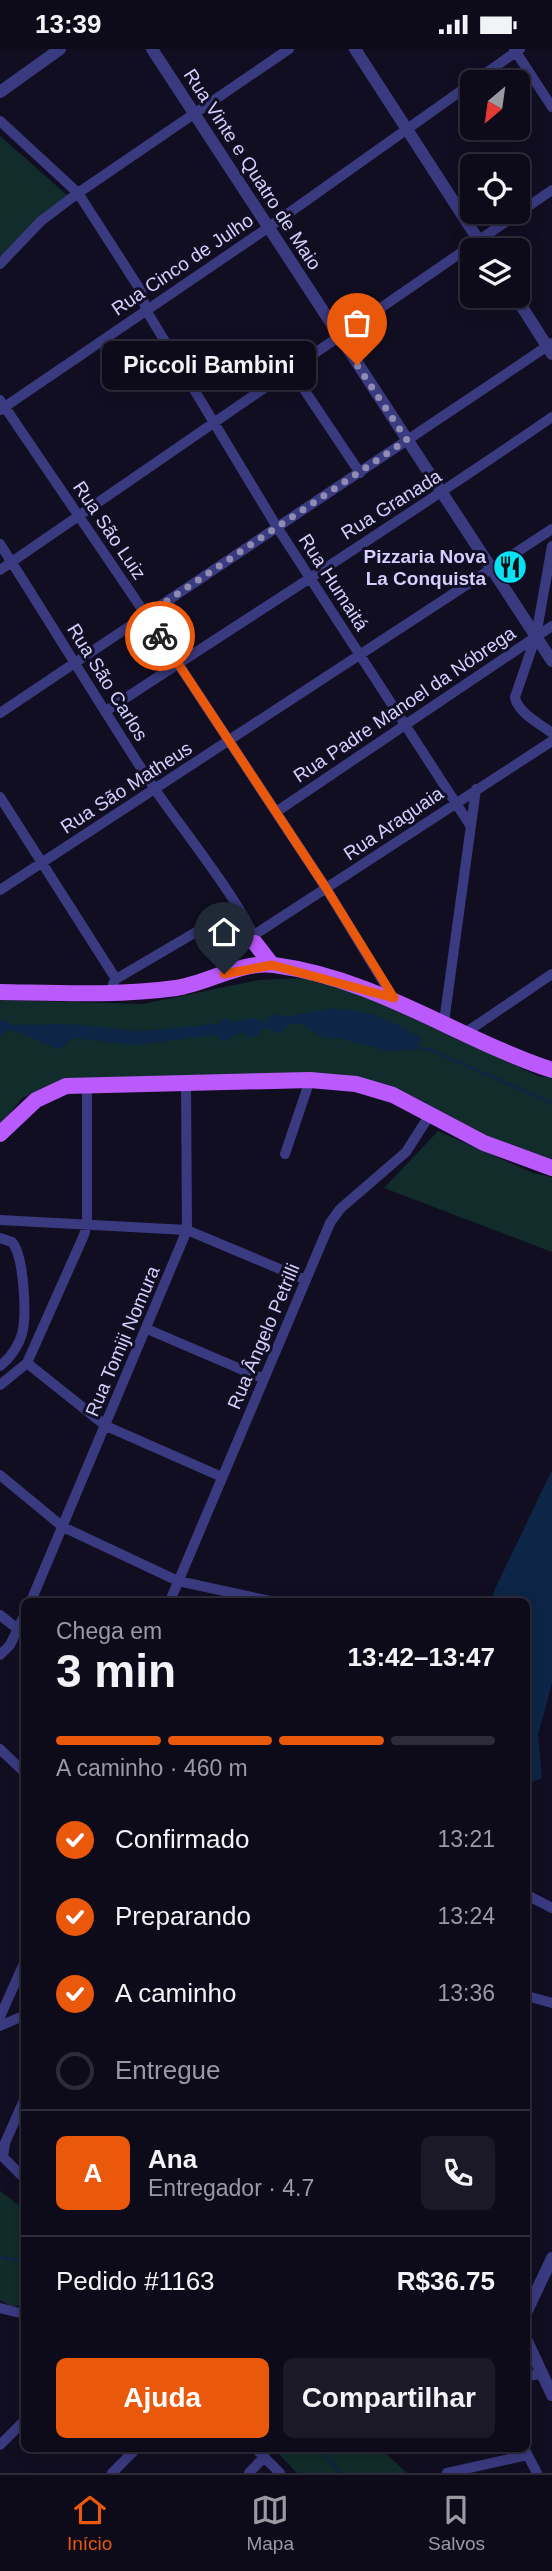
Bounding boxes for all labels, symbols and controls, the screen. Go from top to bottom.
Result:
text: 13:39 [35,9,102,39]
street label: Rua Vinte e Quatro de Maio [180,65,325,274]
north arrow [460,70,530,140]
map controls [460,70,530,308]
button: locate [460,154,530,224]
street label: Rua Cinco de Julho [108,209,257,319]
button: layers [460,238,530,308]
pin [327,293,387,365]
icon: bag [338,304,376,342]
callout: Piccoli Bambini [102,341,315,389]
text: Piccoli Bambini [123,352,295,378]
street label: Rua Granada [337,465,446,544]
street label: Rua São Luiz [69,477,150,583]
street label: Rua Humaitá [295,530,373,635]
place label: Pizzaria Nova La Conquista [364,546,486,589]
restaurant icon: Pizzaria Nova La Conquista [491,548,529,586]
courier [125,601,195,671]
icon: bike [141,617,179,655]
street label: Rua São Carlos [63,620,152,745]
street label: Rua Padre Manoel da Nóbrega [289,622,520,787]
street label: Rua São Matheus [57,737,196,838]
street label: Rua Araguaia [340,782,447,864]
pin [194,902,254,974]
icon: home [205,913,243,951]
street label: Rua Ângelo Petrilli [223,1260,304,1412]
street label: Rua Tomiji Nomura [81,1262,164,1419]
text: Chega em [56,1618,162,1644]
text: 13:42–13:47 [348,1642,495,1672]
text: 3 min [56,1645,176,1697]
text: A caminho · 460 m [56,1755,248,1781]
icon: check [56,1821,94,1859]
text: Confirmado [115,1824,249,1854]
text: 13:21 [437,1826,495,1852]
icon: check [56,1898,94,1936]
text: Preparando [115,1901,251,1931]
text: 13:24 [437,1903,495,1929]
icon: check [56,1975,94,2013]
text: A caminho [115,1978,236,2008]
text: 13:36 [437,1980,495,2006]
text: Entregue [115,2055,221,2085]
button: phone [421,2136,495,2210]
text: Ana [148,2144,197,2174]
text: A [84,2158,102,2188]
text: Entregador · 4.7 [148,2175,314,2201]
text: Pedido #1163 [56,2266,215,2296]
text: R$36.75 [397,2266,495,2296]
button: Ajuda [56,2358,269,2438]
button: Compartilhar [283,2358,495,2438]
tab: Início [67,2491,112,2555]
tab: Mapa [246,2491,294,2555]
tab: Salvos [428,2491,485,2555]

